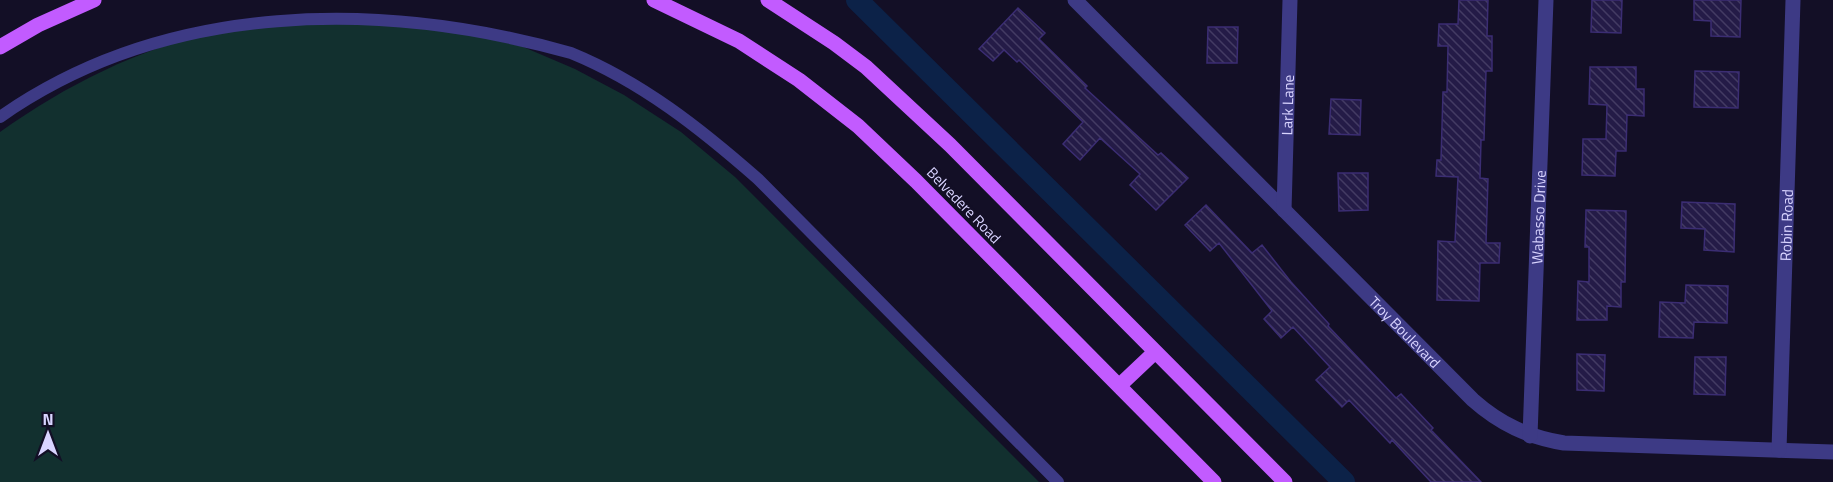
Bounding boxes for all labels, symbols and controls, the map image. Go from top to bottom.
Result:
street label: Lark Lane [1275,74,1299,136]
street label: Belvedere Road [921,161,1007,249]
street label: Wabasso Drive [1525,170,1551,265]
street label: Robin Road [1773,189,1799,261]
street label: Troy Boulevard [1364,290,1446,373]
north arrow [18,404,78,464]
text: N [42,407,54,431]

